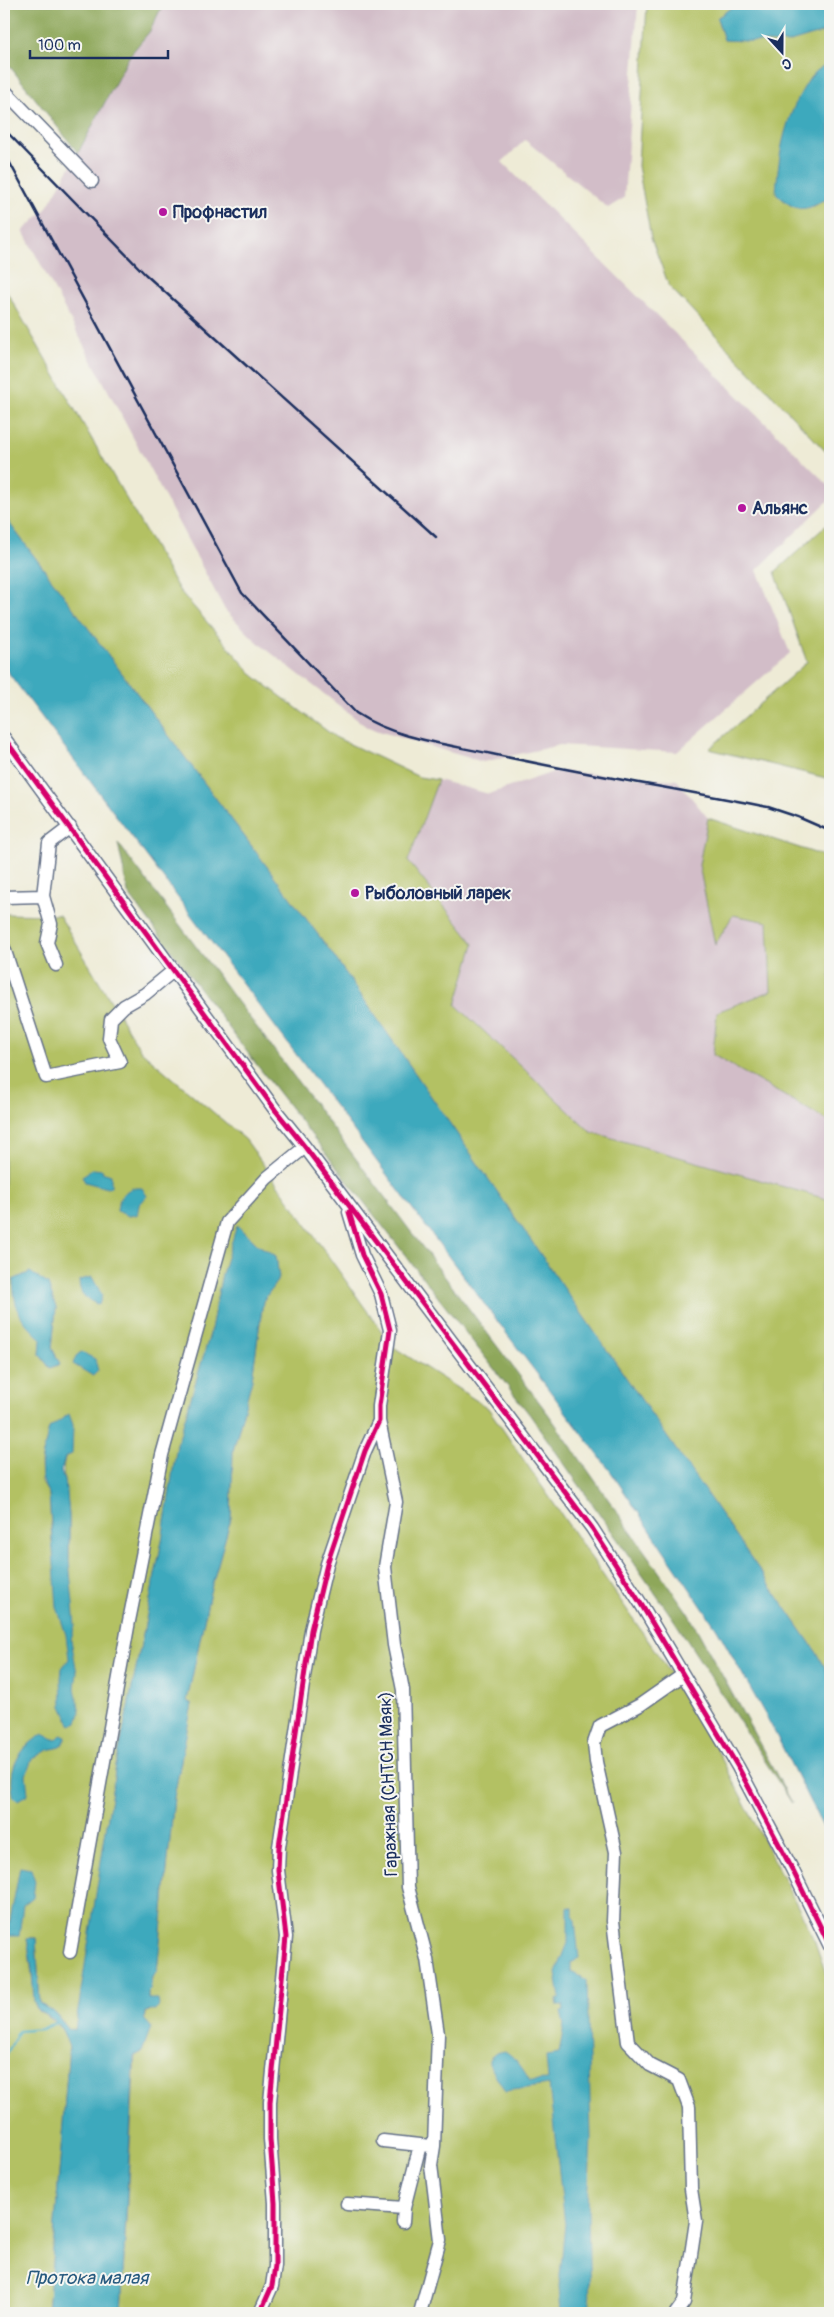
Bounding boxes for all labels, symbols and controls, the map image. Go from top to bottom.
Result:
scale bar [30,28,168,60]
north arrow [756,28,806,78]
text: 100 m [38,36,81,55]
text: С [779,54,794,73]
place label: Профнастил [173,201,267,224]
marker: Профнастил [157,206,169,218]
place label: Альянс [752,497,808,520]
marker: Альянс [736,502,748,514]
place label: Рыболовный ларек [365,882,511,905]
marker: Рыболовный ларек [349,887,361,899]
street label: Гаражная (СНТСН Маяк) [374,1691,403,1877]
water label: Протока малая [26,2266,150,2290]

